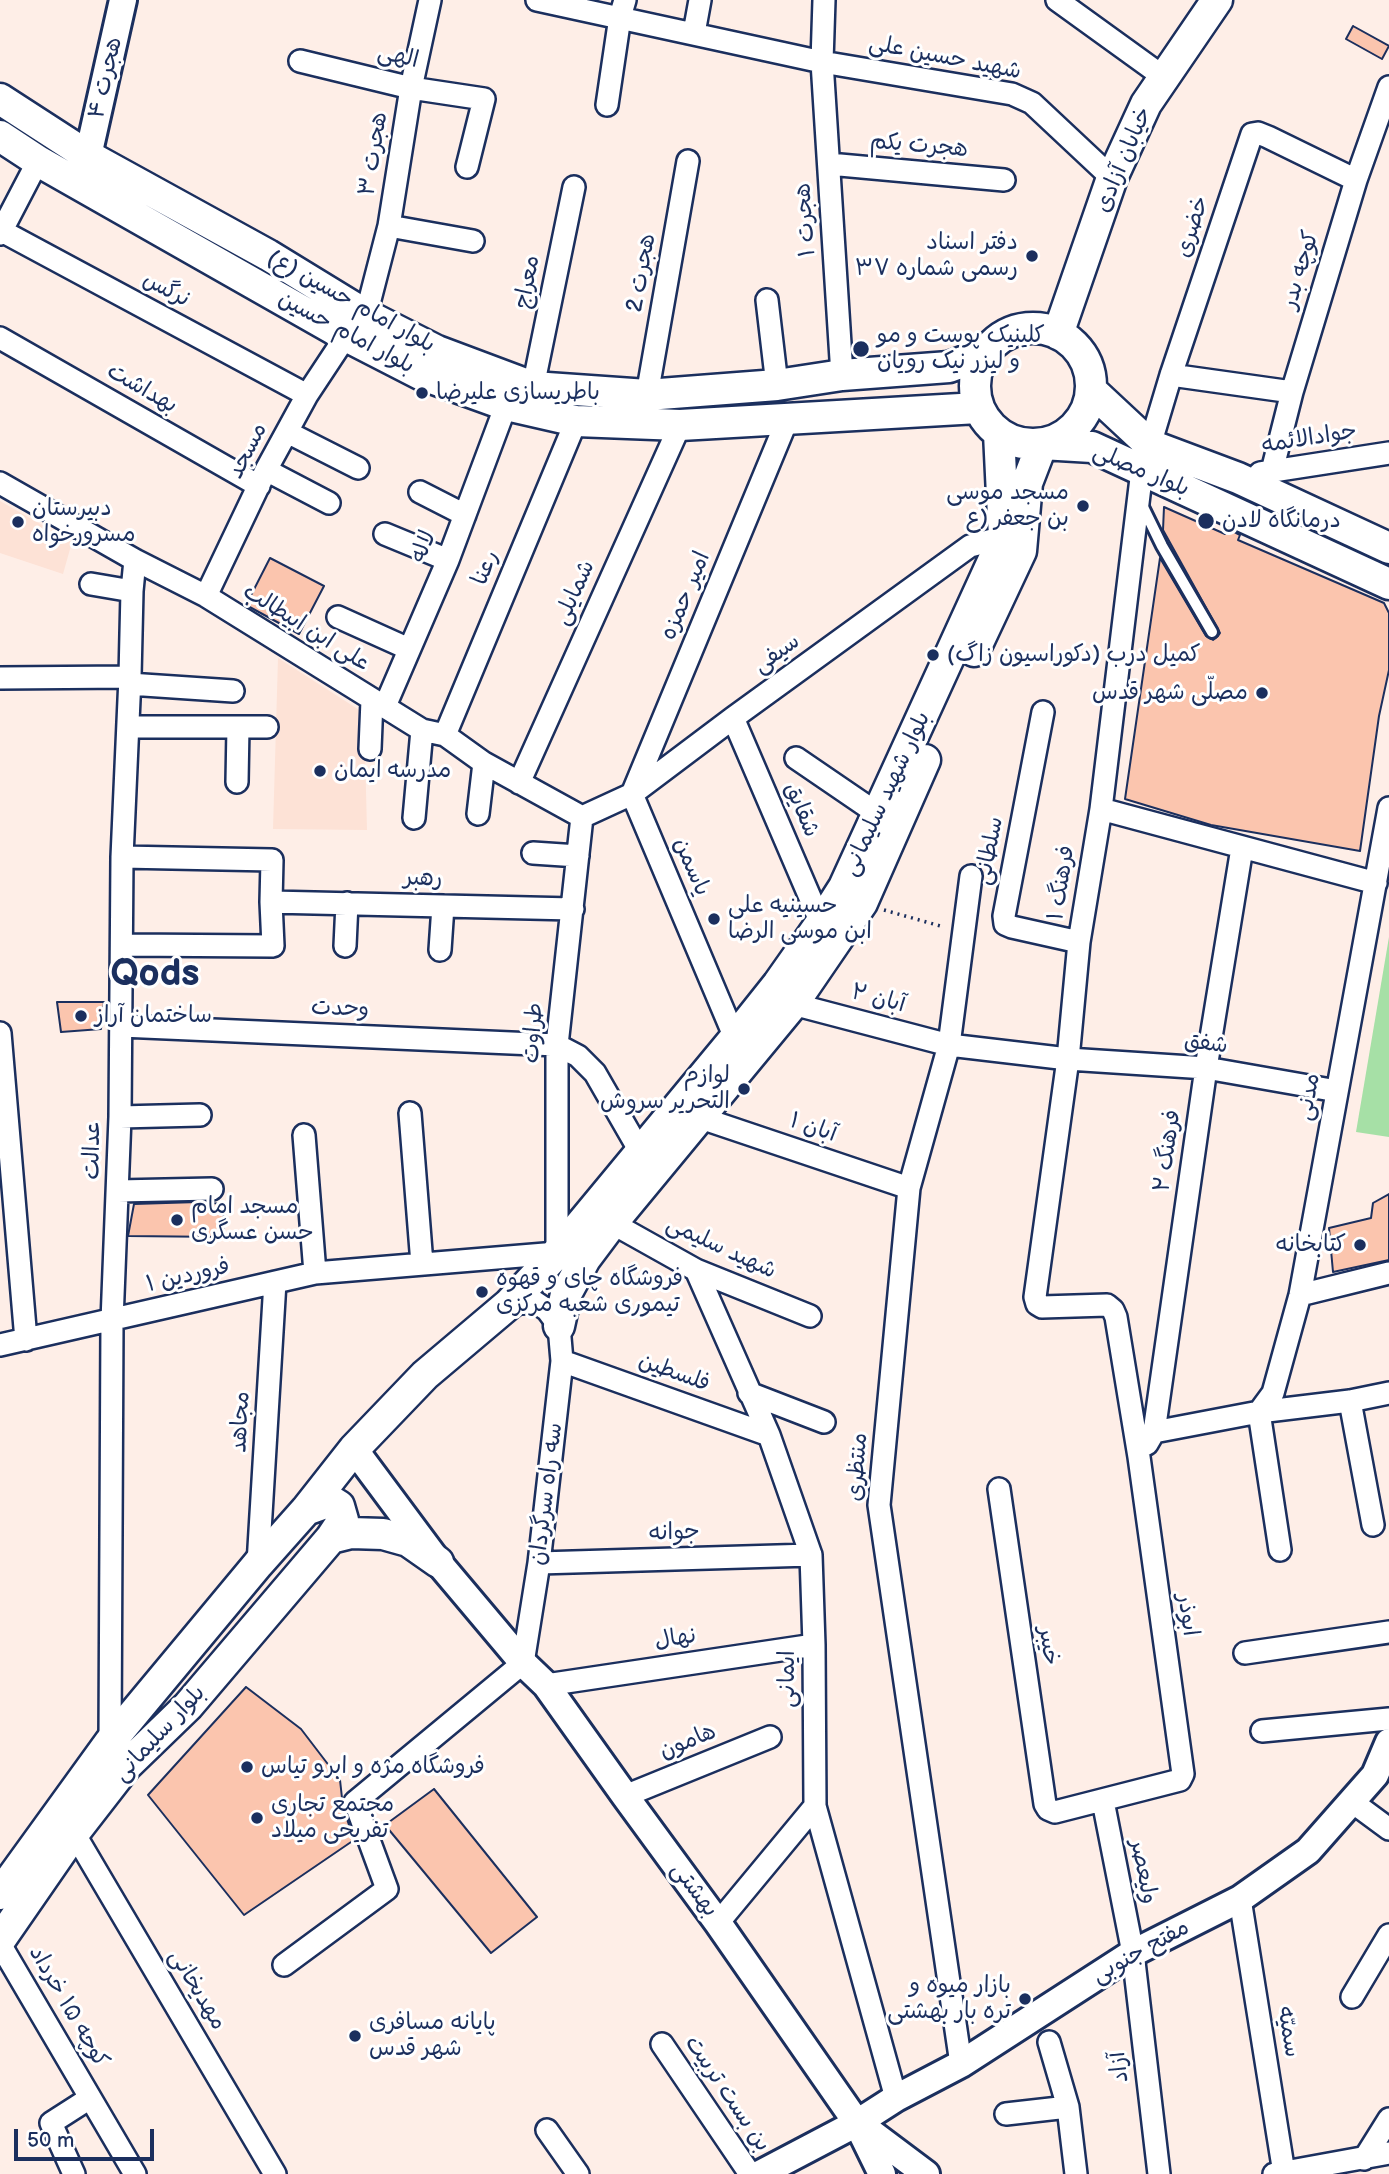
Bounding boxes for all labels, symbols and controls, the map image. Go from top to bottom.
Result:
street label: شهید حسین علی [866,30,1024,86]
street label: هجرت ۴ [83,34,129,122]
street label: الهی [375,39,421,75]
street label: خیابان آزادی [1089,103,1159,217]
street label: هجرت ۳ [354,110,394,198]
street label: هجرت یکم [869,128,969,164]
street label: هجرت ۱ [790,182,822,258]
street label: خضری [1170,193,1216,261]
street label: کوچه بدر [1276,228,1326,312]
place label: دفتر اسناد رسمی شماره ۳۷ [855,229,1018,283]
street label: هجرت 2 [622,231,662,315]
street label: بلوار امام حسین (ع) [262,245,440,359]
marker: دفتر اسناد رسمی شماره ۳۷ [1024,248,1040,264]
street label: معراج [509,253,547,311]
street label: نرگس [138,266,194,314]
street label: بلوار امام حسین [273,286,419,380]
place label: کلینیک پوست و مو و لیزر نیک رویان [877,322,1045,376]
marker: کلینیک پوست و مو و لیزر نیک رویان [851,339,871,359]
street label: بهداشت [102,358,182,420]
place label: باطریسازی علیرضا [436,379,600,407]
marker: باطریسازی علیرضا [414,385,430,401]
street label: مسجد [222,418,274,484]
street label: جوادالائمه [1259,418,1359,460]
street label: بلوار مصلی [1089,438,1193,504]
place label: مسجد موسی بن جعفر (ع [946,479,1069,533]
place label: دبیرستان مسرورخواه [32,495,136,549]
marker: مسجد موسی بن جعفر (ع [1075,498,1091,514]
place label: درمانگاه لادن [1222,507,1341,535]
marker: درمانگاه لادن [1196,511,1216,531]
marker: دبیرستان مسرورخواه [10,514,26,530]
street label: لاله [405,527,443,567]
street label: رعنا [466,546,506,590]
street label: امیر حمزه [655,548,717,644]
street label: شمایلی [549,556,601,630]
street label: علی ابن ابیطالب [237,578,375,678]
street label: سیفی [748,628,806,680]
place label: کمیل درب (دکوراسیون زاگ) [947,641,1201,669]
marker: کمیل درب (دکوراسیون زاگ) [925,647,941,663]
place label: مصلّی شهر قدس [1092,679,1248,707]
marker: مصلّی شهر قدس [1254,685,1270,701]
street label: بلوار شهید سلیمانی [837,707,937,881]
place label: مدرسه ایمان [334,757,451,785]
marker: مدرسه ایمان [312,763,328,779]
street label: شقایق [777,779,825,841]
street label: سلطانی [970,814,1010,888]
street label: یاسمن [666,834,716,900]
street label: فرهنگ ۱ [1042,843,1082,923]
street label: رهبر [403,865,443,893]
place label: حسینیه علی ابن موسی الرضا [728,892,872,946]
marker: حسینیه علی ابن موسی الرضا [706,911,722,927]
district label: Qods [111,954,199,998]
street label: آبان ۲ [848,979,908,1019]
street label: وحدت [310,994,370,1024]
place label: ساختمان آراز [95,1002,212,1030]
street label: طراوت [518,1002,550,1064]
marker: ساختمان آراز [73,1008,89,1024]
street label: شفق [1183,1028,1229,1060]
place label: لوازم التحریر سروش [600,1062,730,1116]
street label: مدنی [1291,1071,1327,1123]
marker: لوازم التحریر سروش [736,1081,752,1097]
street label: آبان ۱ [786,1107,840,1149]
street label: فرهنگ ۲ [1149,1108,1187,1194]
street label: عدالت [79,1120,107,1180]
place label: مسجد امام حسن عسگری [191,1193,314,1247]
street label: شهید سلیمی [662,1211,780,1285]
marker: مسجد امام حسن عسگری [169,1212,185,1228]
place label: کتابخانه [1275,1231,1346,1259]
marker: کتابخانه [1352,1237,1368,1253]
street label: فروردین ۱ [143,1253,233,1299]
place label: فروشگاه چای و قهوه تیموری شعبه مرکزی [496,1265,683,1319]
marker: فروشگاه چای و قهوه تیموری شعبه مرکزی [474,1284,490,1300]
street label: فلسطین [635,1347,713,1399]
street label: مجاهد [226,1391,256,1453]
street label: سه راه سرگردان [525,1421,569,1567]
street label: منتظری [842,1432,874,1502]
street label: جوانه [648,1518,700,1548]
street label: ابوذر [1170,1592,1204,1638]
street label: نهال [653,1622,699,1656]
street label: خیبر [1032,1625,1064,1667]
street label: ایمانی [774,1650,802,1708]
street label: بلوار سلیمانی [108,1680,212,1788]
street label: هامون [656,1718,720,1766]
place label: فروشگاه مژه و ابرو تیاس [261,1753,485,1781]
marker: فروشگاه مژه و ابرو تیاس [239,1759,255,1775]
place label: مجتمع تجاری تفریحی میلاد [271,1791,394,1845]
marker: مجتمع تجاری تفریحی میلاد [249,1810,265,1826]
street label: ولیعصر [1123,1838,1163,1906]
street label: بهشتی [664,1857,724,1923]
street label: مفتح جنوبی [1088,1914,1194,1990]
street label: کوچه ۱۵ خرداد [22,1941,114,2073]
street label: مهدیخانی [162,1945,232,2035]
place label: بازار میوه و تره بار بهشتی [887,1972,1011,2026]
marker: بازار میوه و تره بار بهشتی [1017,1991,1033,2007]
street label: سمیّه [1270,2005,1306,2059]
place label: پایانه مسافری شهر قدس [369,2009,496,2063]
marker: پایانه مسافری شهر قدس [347,2028,363,2044]
street label: بن بست تربیت [678,2031,776,2157]
street label: آزاد [1104,2050,1136,2084]
scale bar [18,2114,158,2158]
text: 50 m [27,2128,74,2153]

